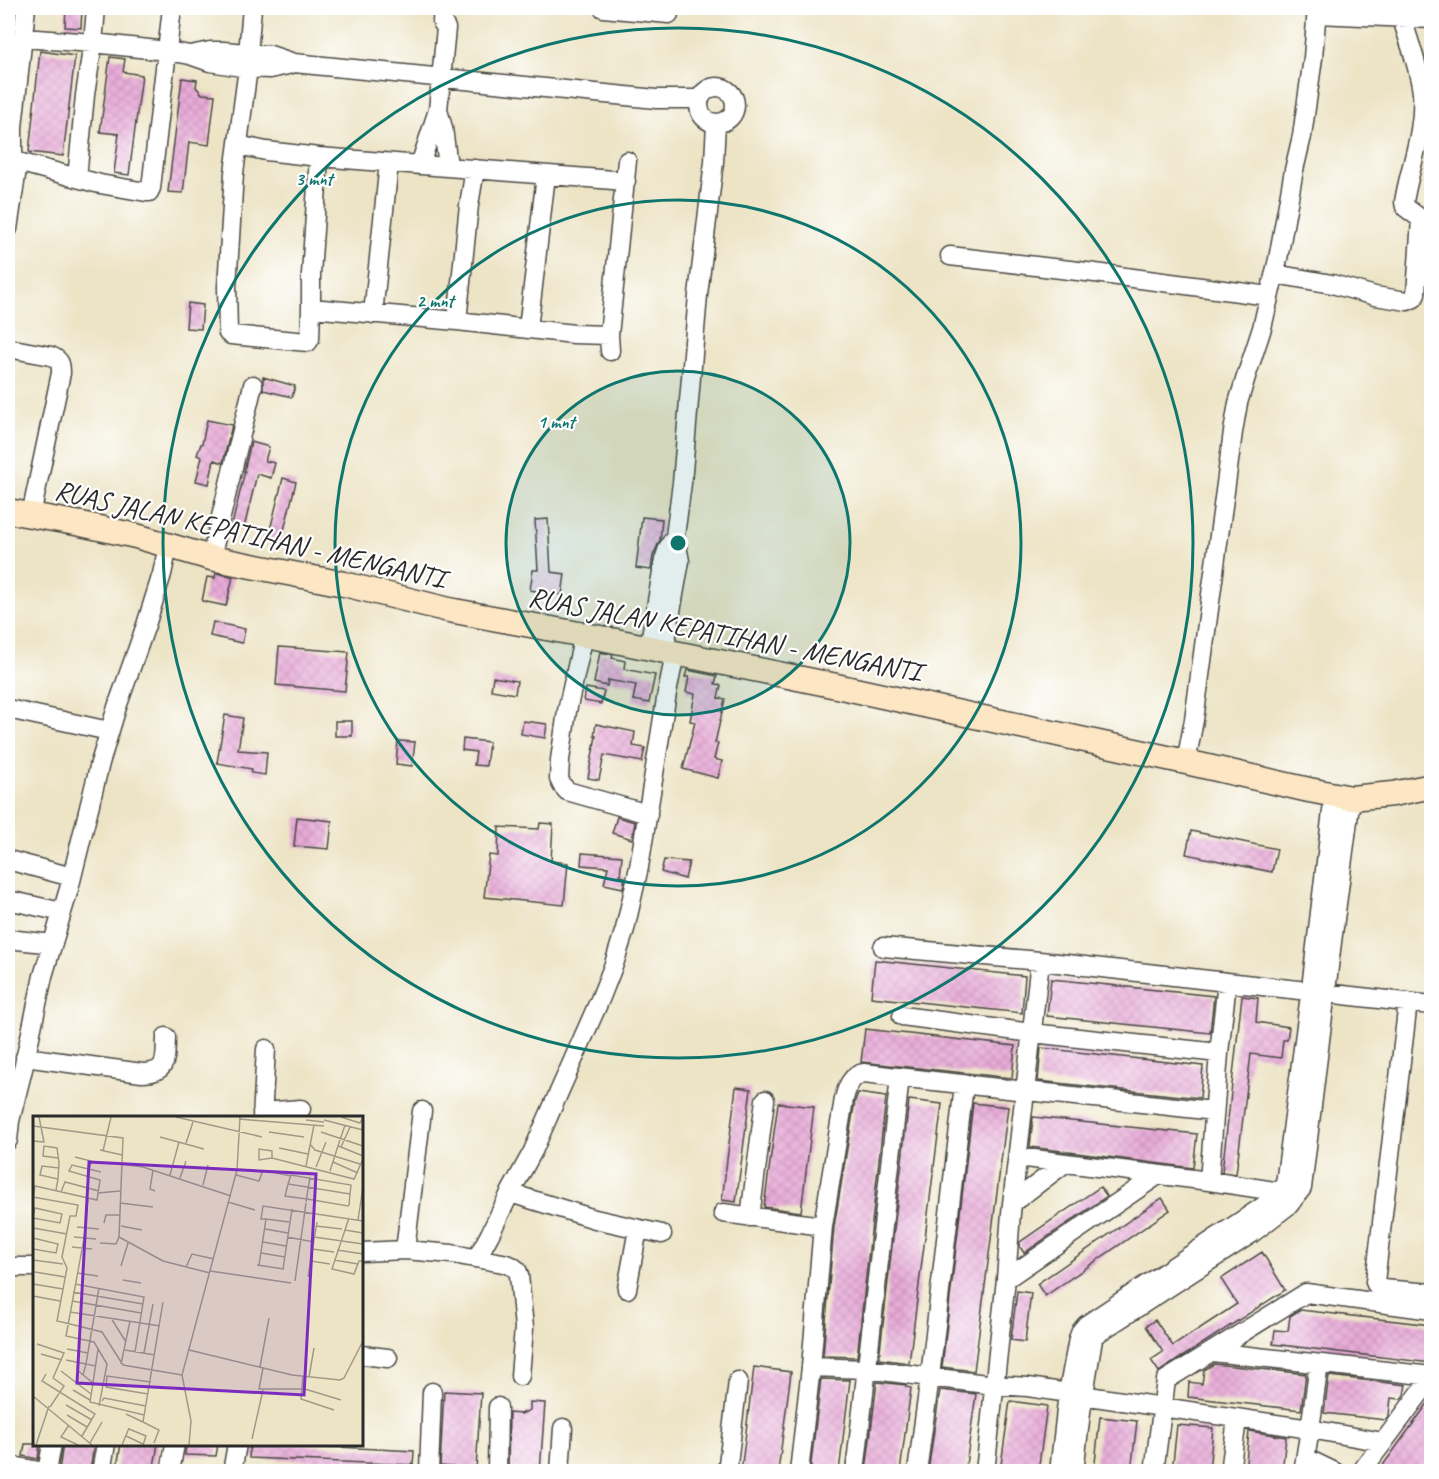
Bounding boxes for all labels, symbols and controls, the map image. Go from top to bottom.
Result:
text: 3 mnt [296,168,335,190]
text: 2 mnt [417,290,456,312]
text: 1 mnt [538,411,577,433]
street label: RUAS JALAN KEPATIHAN - MENGANTI [52,472,454,597]
centre of rings [668,533,688,553]
street label: RUAS JALAN KEPATIHAN - MENGANTI [526,579,930,690]
inset map [33,1116,363,1446]

